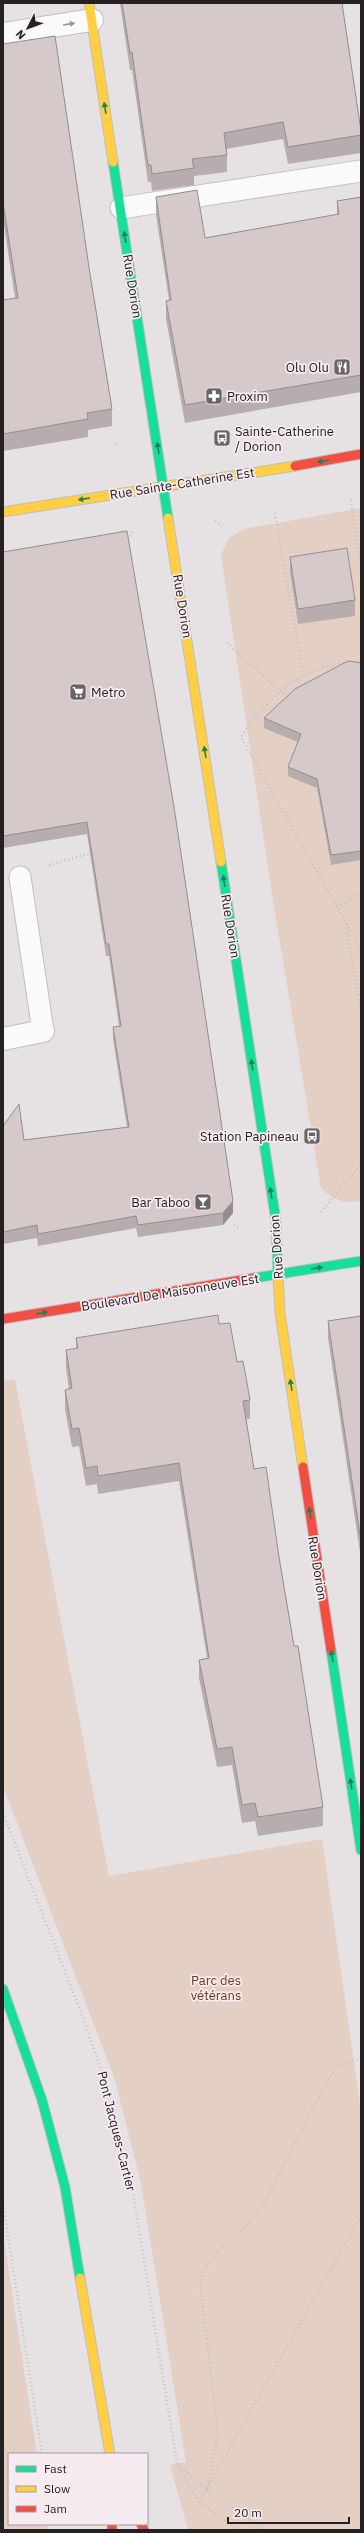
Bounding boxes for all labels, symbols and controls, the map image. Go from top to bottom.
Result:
north arrow [8,8,48,48]
one-way arrow [63,20,75,26]
text: N [13,27,28,42]
one-way arrow [102,102,108,114]
one-way arrow [122,231,128,243]
street label: Rue Dorion [119,253,146,319]
restaurant icon: Olu Olu [332,357,352,377]
place label: Olu Olu [286,359,329,376]
pharmacy icon: Proxim [204,386,224,406]
place label: Proxim [227,388,268,405]
place label: Sainte-Catherine / Dorion [235,423,334,455]
bus stop icon: Sainte-Catherine / Dorion [212,428,232,448]
one-way arrow [154,442,160,454]
one-way arrow [316,458,329,464]
street label: Rue Sainte-Catherine Est [109,464,256,503]
one-way arrow [77,496,90,502]
street label: Rue Dorion [169,573,196,639]
supermarket icon: Metro [68,682,88,702]
place label: Metro [91,684,125,701]
one-way arrow [202,746,208,758]
one-way arrow [221,875,227,887]
street label: Rue Dorion [217,893,244,959]
one-way arrow [249,1059,255,1071]
bus stop icon: Station Papineau [302,1126,322,1146]
place label: Station Papineau [200,1128,299,1145]
one-way arrow [268,1187,274,1199]
bar icon: Bar Taboo [193,1192,213,1212]
place label: Bar Taboo [131,1194,190,1211]
street label: Rue Dorion [266,1214,287,1280]
one-way arrow [311,1264,323,1270]
street label: Boulevard De Maisonneuve Est [80,1270,260,1315]
one-way arrow [35,1310,48,1316]
one-way arrow [288,1379,294,1391]
one-way arrow [307,1507,313,1519]
street label: Rue Dorion [304,1535,331,1601]
one-way arrow [329,1650,335,1662]
one-way arrow [348,1778,354,1790]
park label: Parc des vétérans [191,1972,241,2004]
street label: Pont Jacques-Cartier [93,2069,140,2193]
legend [8,2453,148,2525]
text: Fast [44,2461,67,2476]
text: Slow [44,2481,70,2496]
scale bar [228,2499,349,2525]
text: Jam [44,2501,67,2516]
text: 20 m [234,2505,262,2520]

